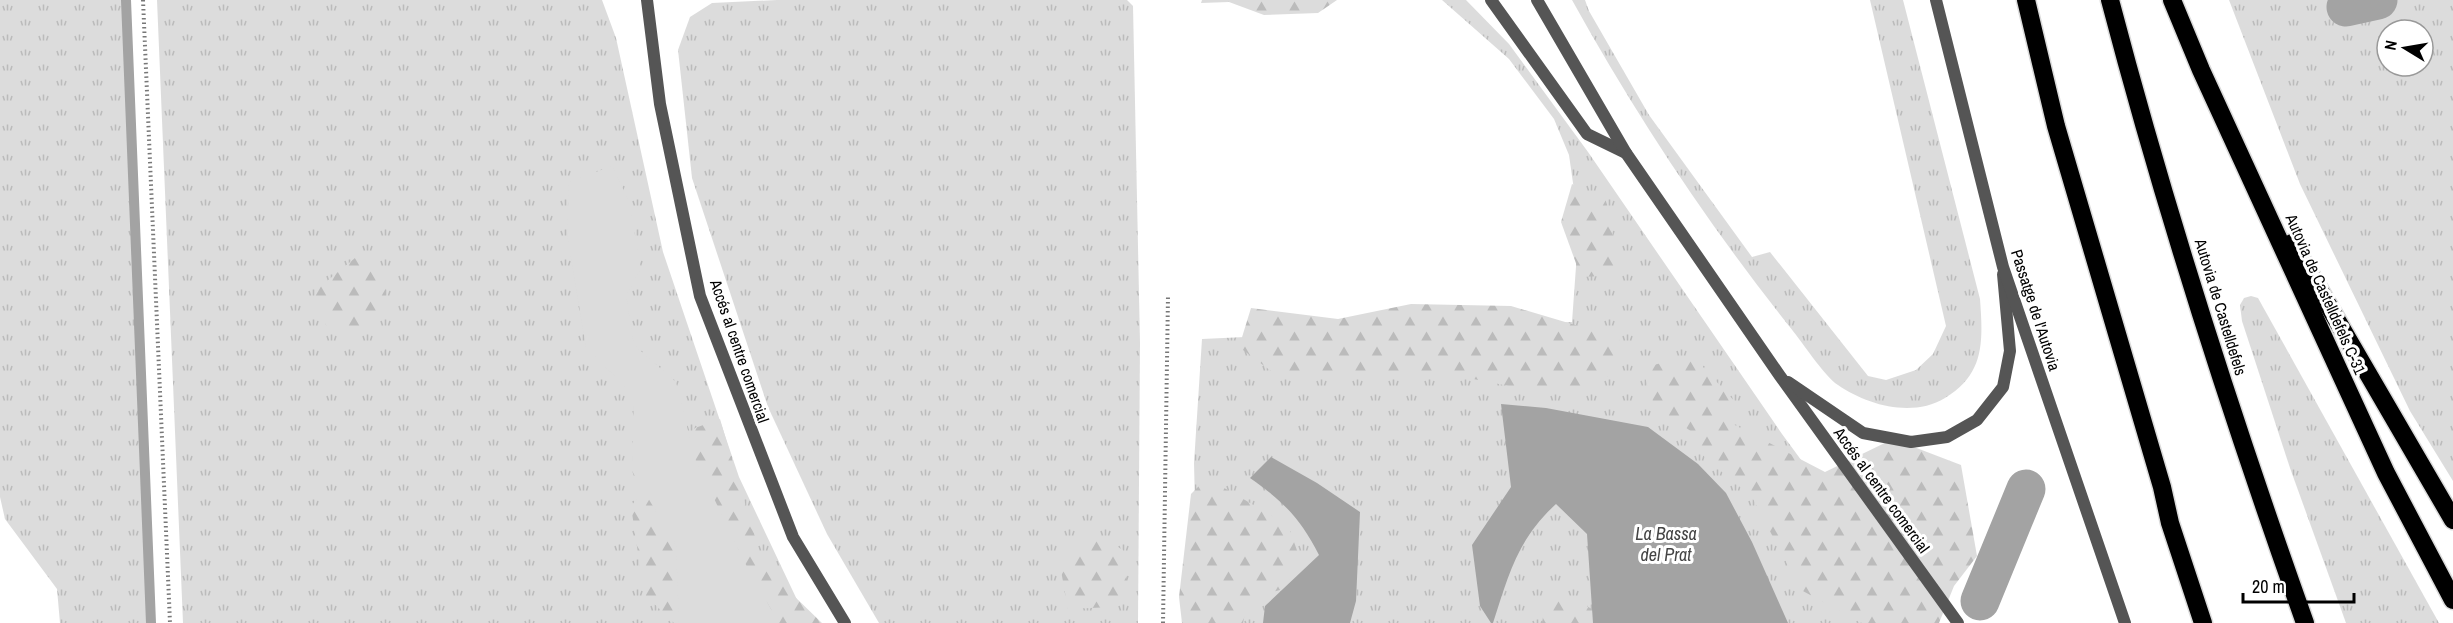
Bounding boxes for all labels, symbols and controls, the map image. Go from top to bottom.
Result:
north arrow [2375,18,2435,78]
text: N [2379,38,2402,52]
street label: Autovia de Castelldefels C-31 [2280,209,2372,378]
street label: Autovia de Castelldefels [2190,235,2252,378]
street label: Passatge de l'Autovia [2006,246,2066,374]
street label: Accés al centre comercial [705,275,775,426]
street label: Accés al centre comercial [1828,422,1935,557]
water label: La Bassa del Prat [1635,521,1697,567]
scale bar [2243,566,2354,604]
text: 20 m [2252,574,2285,599]

